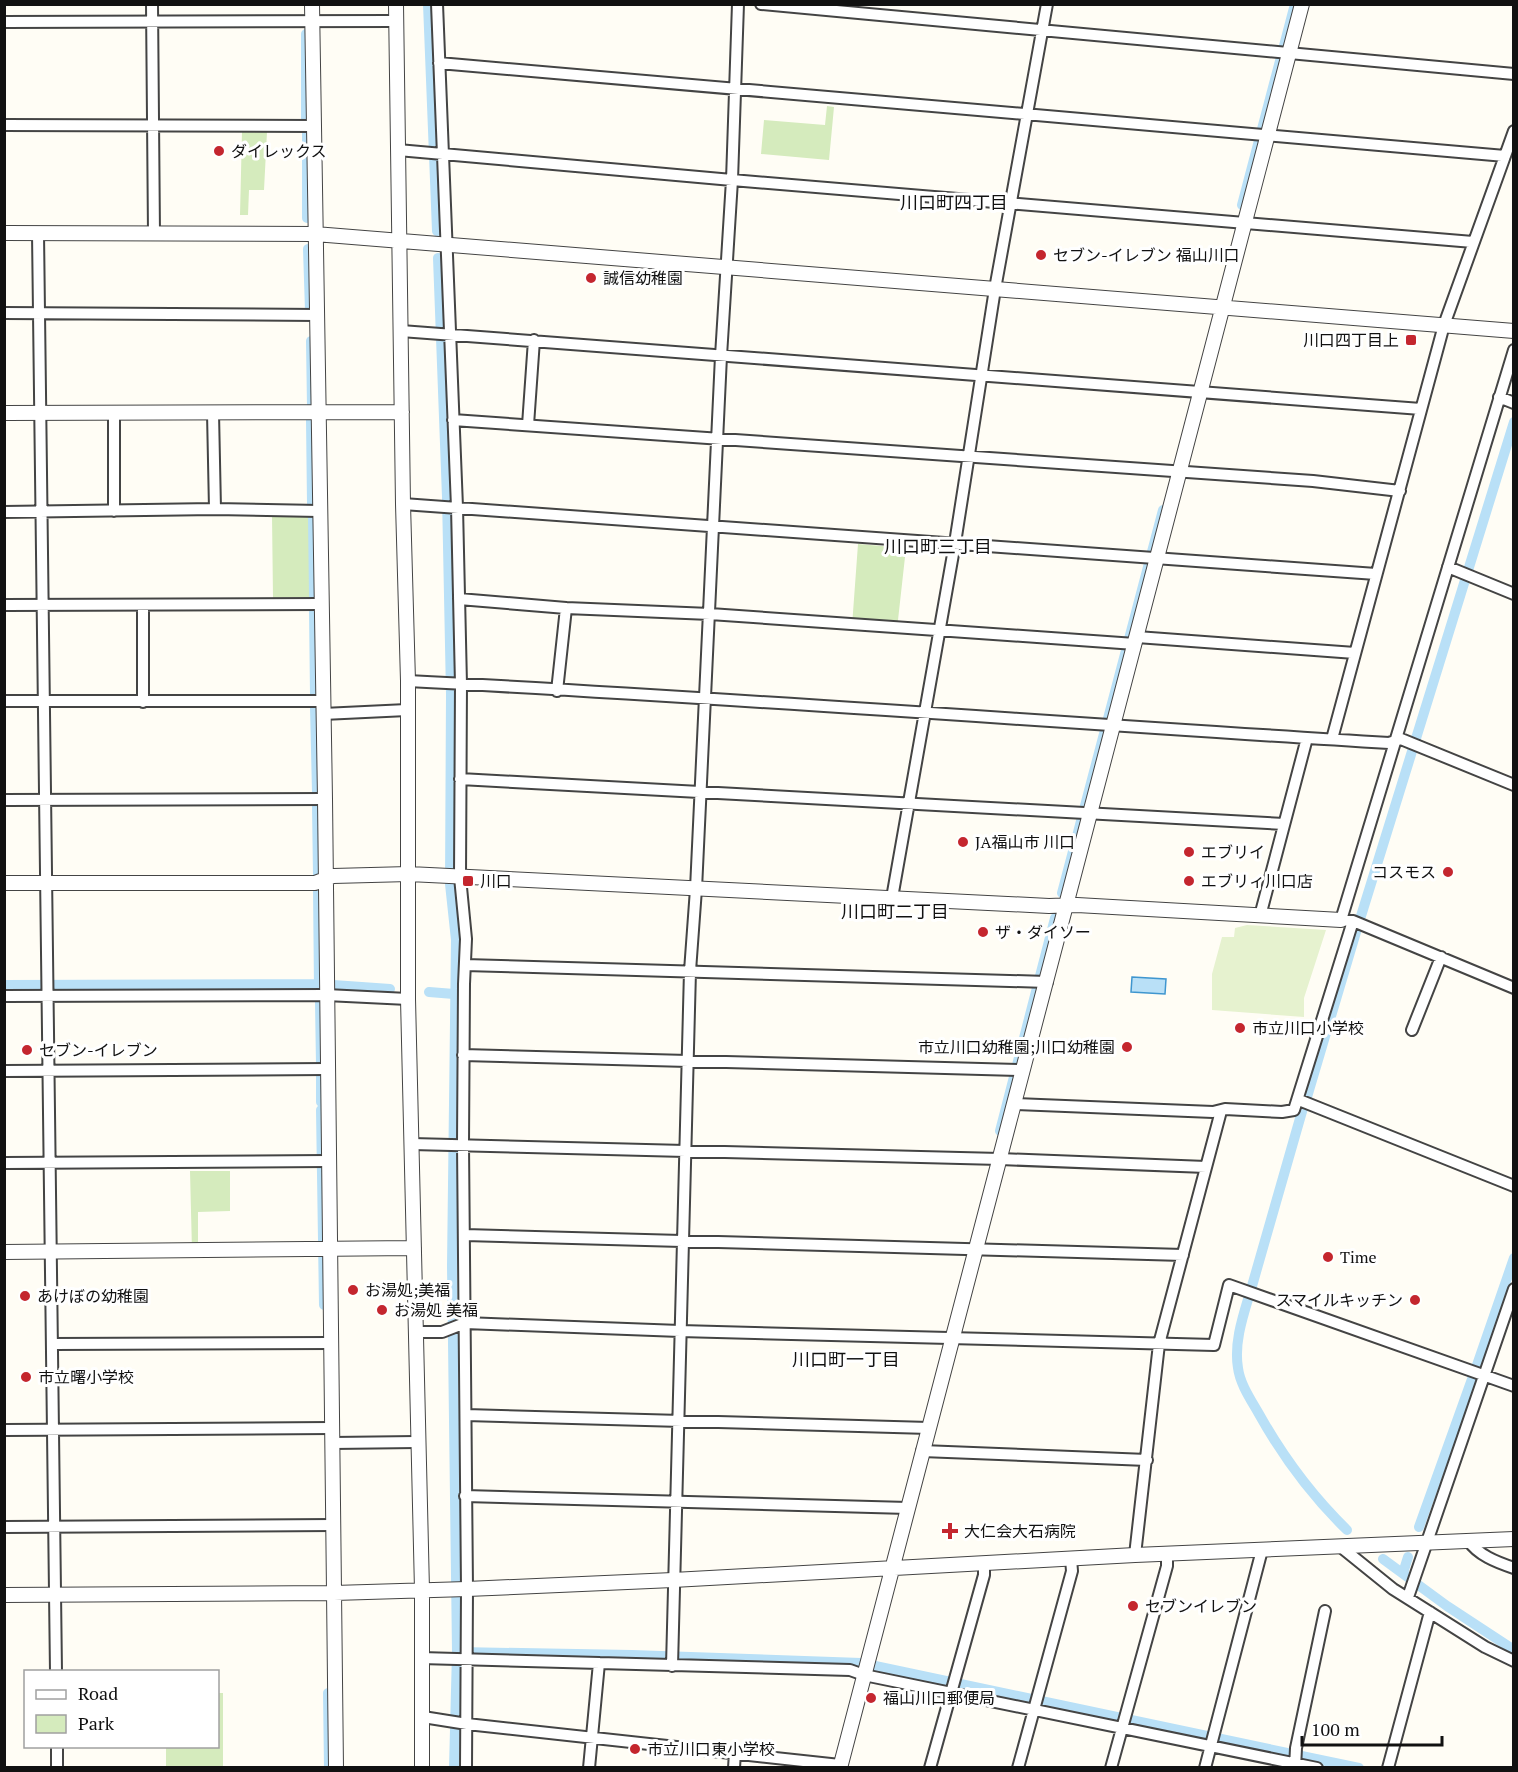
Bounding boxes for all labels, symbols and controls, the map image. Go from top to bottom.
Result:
place label: ダイレックス [231,140,327,162]
marker: ダイレックス [212,144,226,158]
district label: 川口町四丁目 [900,190,1008,214]
place label: セブン-イレブン 福山川口 [1053,244,1240,266]
marker: セブン-イレブン 福山川口 [1034,248,1048,262]
place label: 誠信幼稚園 [603,267,683,289]
marker: 誠信幼稚園 [584,271,598,285]
place label: 川口四丁目上 [1303,329,1399,351]
marker: 川口四丁目上 [1404,333,1418,347]
district label: 川口町三丁目 [884,534,992,558]
place label: JA福山市 川口 [975,831,1075,853]
marker: JA福山市 川口 [956,835,970,849]
place label: エブリイ [1201,841,1265,863]
marker: エブリイ [1182,845,1196,859]
place label: コスモス [1372,861,1436,883]
marker: コスモス [1441,865,1455,879]
place label: 川口 [480,870,512,892]
place label: エブリィ川口店 [1201,870,1313,892]
marker: 川口 [461,874,475,888]
marker: エブリィ川口店 [1182,874,1196,888]
district label: 川口町二丁目 [841,899,949,923]
place label: ザ・ダイソー [995,921,1091,943]
marker: ザ・ダイソー [976,925,990,939]
place label: 市立川口小学校 [1252,1017,1364,1039]
marker: 市立川口小学校 [1233,1021,1247,1035]
place label: 市立川口幼稚園;川口幼稚園 [918,1036,1115,1058]
place label: セブン-イレブン [39,1039,158,1061]
marker: 市立川口幼稚園;川口幼稚園 [1120,1040,1134,1054]
marker: セブン-イレブン [20,1043,34,1057]
place label: Time [1340,1246,1377,1268]
marker: Time [1321,1250,1335,1264]
place label: お湯処;美福 [365,1279,450,1301]
marker: お湯処;美福 [346,1283,360,1297]
place label: あけぼの幼稚園 [37,1285,149,1307]
marker: あけぼの幼稚園 [18,1289,32,1303]
place label: スマイルキッチン [1275,1289,1403,1311]
marker: スマイルキッチン [1408,1293,1422,1307]
place label: お湯処 美福 [394,1299,478,1321]
marker: お湯処 美福 [375,1303,389,1317]
district label: 川口町一丁目 [792,1347,900,1371]
place label: 市立曙小学校 [38,1366,134,1388]
marker: 市立曙小学校 [19,1370,33,1384]
place label: 大仁会大石病院 [964,1520,1076,1542]
marker: 大仁会大石病院 [941,1522,959,1540]
place label: セブンイレブン [1145,1595,1257,1617]
marker: セブンイレブン [1126,1599,1140,1613]
legend [24,1670,219,1748]
text: Road [78,1681,118,1705]
place label: 福山川口郵便局 [883,1687,995,1709]
marker: 福山川口郵便局 [864,1691,878,1705]
scale bar [1302,1709,1442,1747]
text: Park [78,1711,115,1735]
text: 100 m [1311,1717,1360,1741]
place label: 市立川口東小学校 [647,1738,775,1760]
marker: 市立川口東小学校 [628,1742,642,1756]

